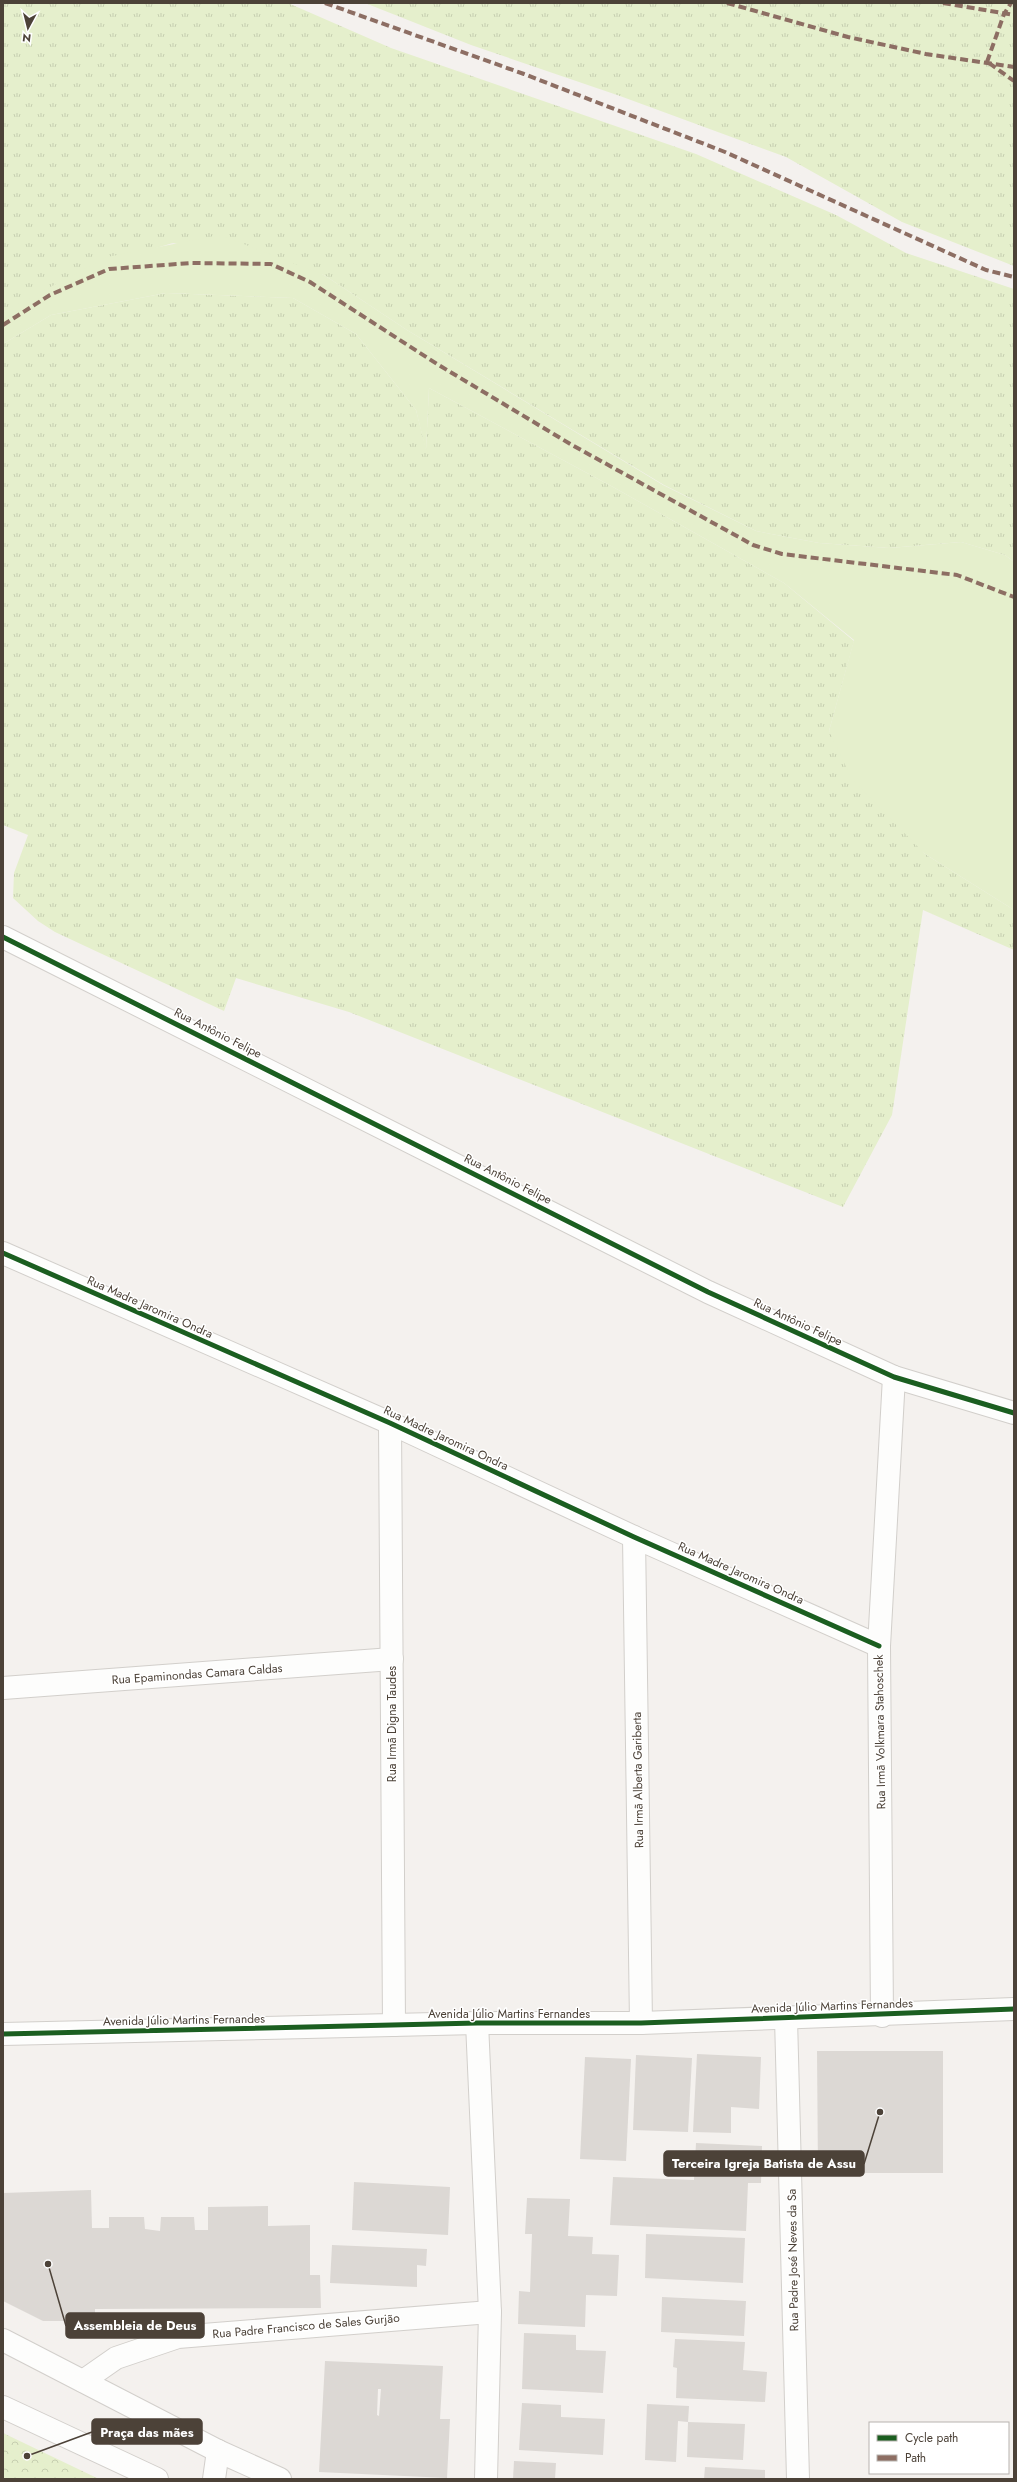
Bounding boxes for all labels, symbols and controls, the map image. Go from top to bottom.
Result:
north arrow [8,8,48,48]
text: N [21,29,32,46]
street label: Rua Antônio Felipe [171,1003,265,1063]
street label: Rua Antônio Felipe [461,1149,555,1209]
street label: Rua Madre Jaromira Ondra [84,1271,216,1343]
street label: Rua Antônio Felipe [751,1293,845,1351]
street label: Rua Madre Jaromira Ondra [381,1401,512,1475]
street label: Rua Madre Jaromira Ondra [675,1537,807,1609]
street label: Rua Irmã Volkmara Stahoschek [870,1654,890,1810]
street label: Rua Epaminondas Camara Caldas [111,1659,283,1689]
street label: Rua Irmã Digna Taudes [383,1666,401,1782]
street label: Rua Irmã Alberta Gariberta [628,1711,648,1848]
street label: Avenida Júlio Martins Fernandes [751,1994,913,2018]
street label: Avenida Júlio Martins Fernandes [428,2005,590,2023]
street label: Avenida Júlio Martins Fernandes [103,2010,265,2030]
callout: Terceira Igreja Batista de Assu [664,2151,864,2176]
text: Terceira Igreja Batista de Assu [672,2154,856,2173]
street label: Rua Padre José Neves da Sa [783,2188,803,2331]
street label: Rua Padre Francisco de Sales Gurjão [212,2309,401,2343]
callout: Assembleia de Deus [66,2313,204,2338]
text: Assembleia de Deus [73,2316,196,2335]
callout: Praça das mães [92,2419,202,2444]
legend [869,2422,1009,2474]
text: Praça das mães [100,2423,194,2442]
text: Cycle path [905,2429,958,2447]
text: Path [905,2449,926,2467]

